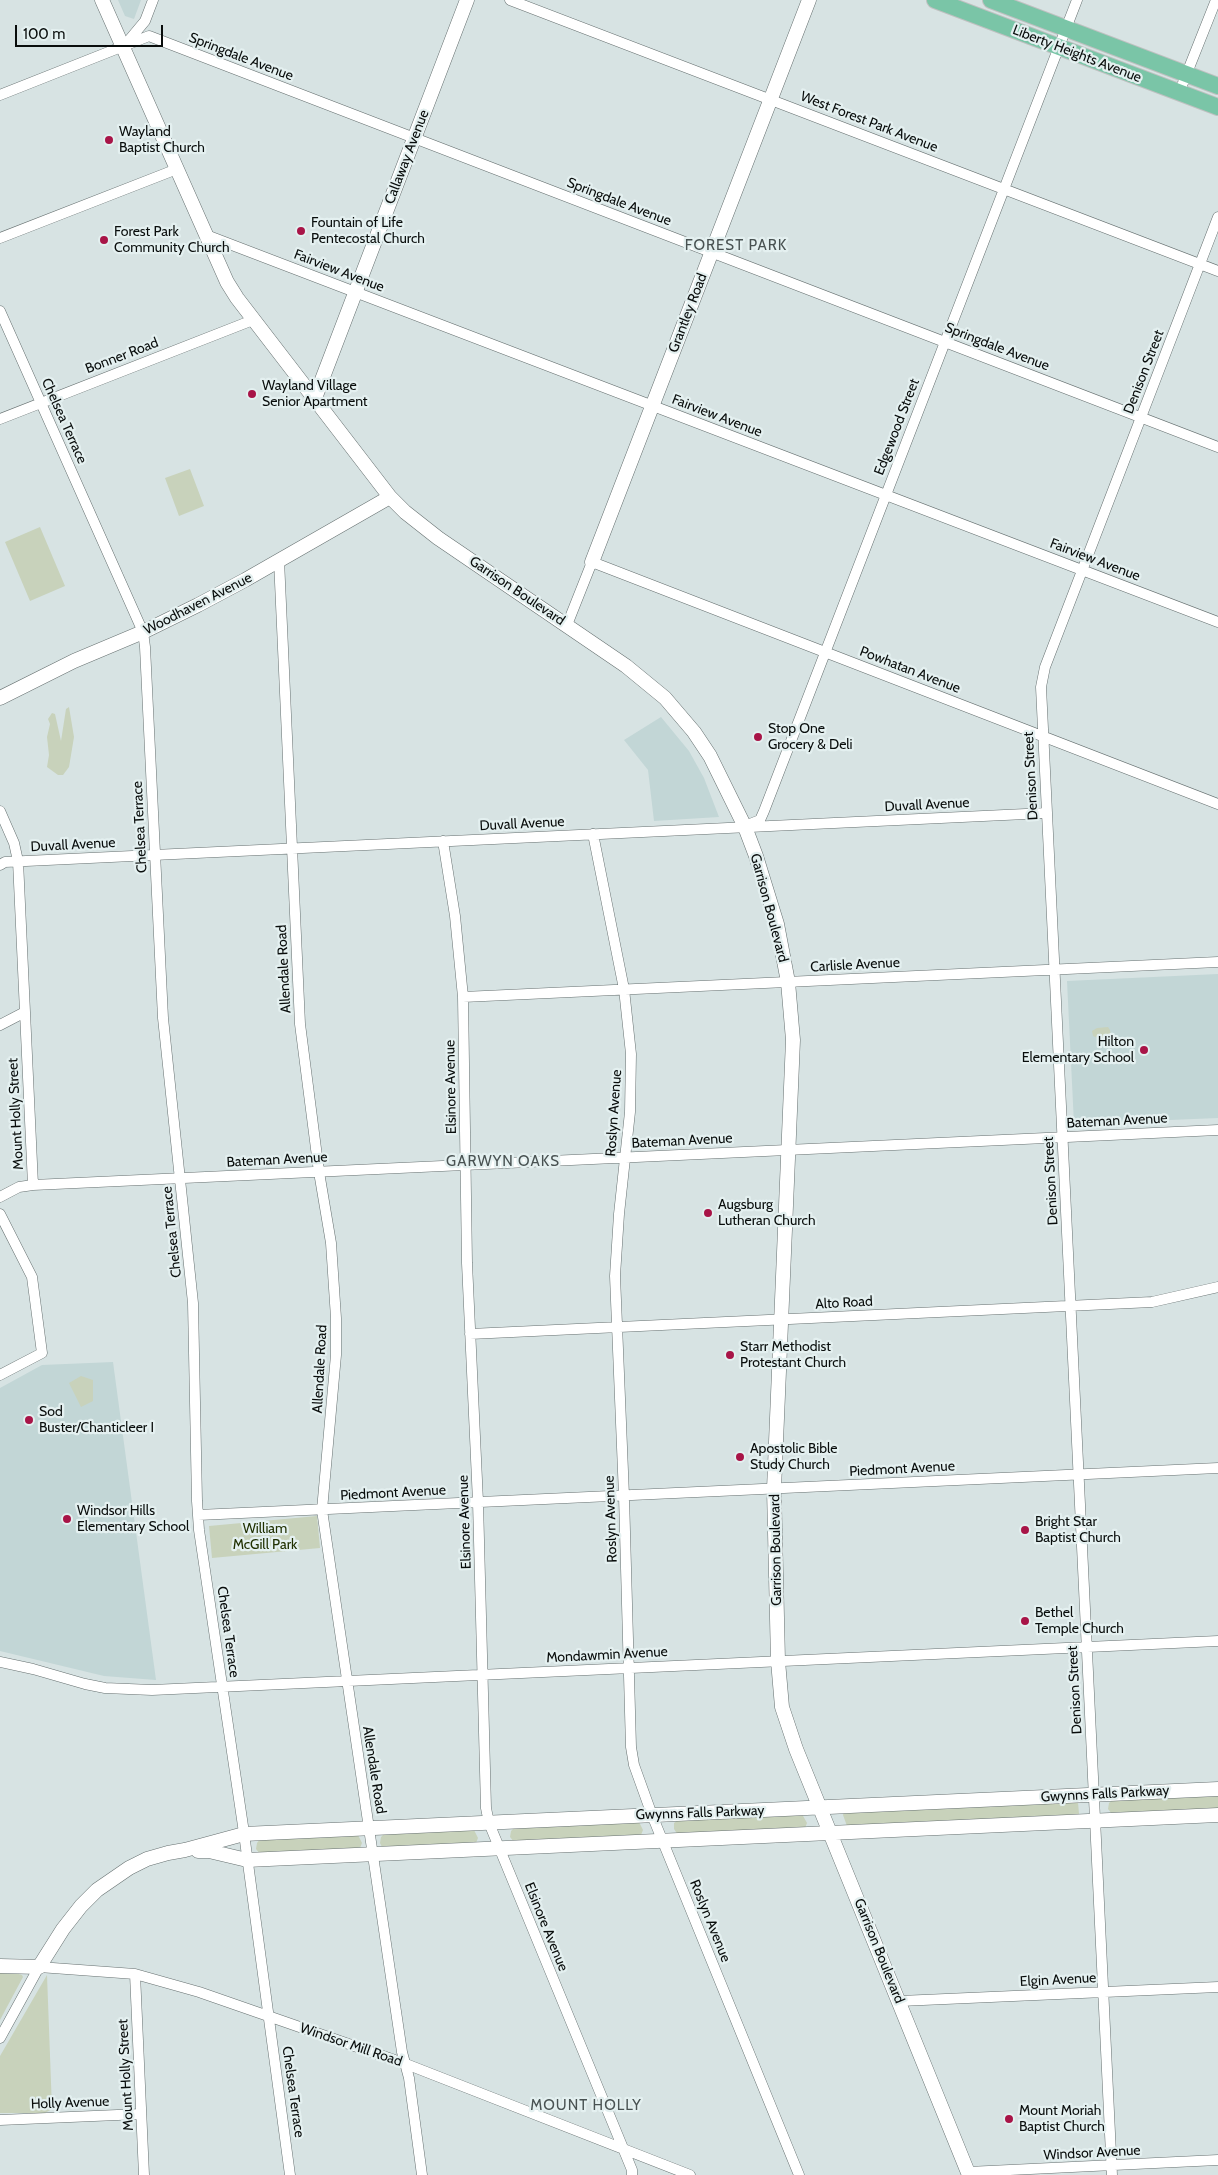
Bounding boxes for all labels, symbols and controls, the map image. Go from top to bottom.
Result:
scale bar [18,15,165,47]
street label: Liberty Heights Avenue [1010,22,1144,86]
text: 100 m [23,25,65,43]
street label: Springdale Avenue [186,29,296,85]
street label: West Forest Park Avenue [798,88,940,156]
street label: Callaway Avenue [381,107,433,207]
place label: Wayland Baptist Church [119,124,205,156]
marker: Wayland Baptist Church [103,134,115,146]
street label: Springdale Avenue [564,174,674,230]
place label: Fountain of Life Pentecostal Church [311,215,425,248]
place label: Forest Park Community Church [114,224,229,256]
marker: Fountain of Life Pentecostal Church [295,225,307,237]
marker: Forest Park Community Church [98,234,110,246]
district label: FOREST PARK [683,237,789,255]
street label: Fairview Avenue [291,246,387,296]
street label: Grantley Road [665,271,711,355]
street label: Springdale Avenue [942,319,1052,375]
street label: Denison Street [1120,328,1168,416]
street label: Bonner Road [83,334,161,378]
street label: Chelsea Terrace [38,376,90,466]
street label: Edgewood Street [871,376,923,478]
place label: Wayland Village Senior Apartment [262,378,368,411]
marker: Wayland Village Senior Apartment [246,388,258,400]
street label: Fairview Avenue [669,391,765,441]
street label: Fairview Avenue [1047,535,1143,585]
street label: Garrison Boulevard [466,553,568,629]
street label: Woodhaven Avenue [141,569,255,639]
street label: Powhatan Avenue [857,643,963,697]
place label: Stop One Grocery & Deli [768,721,853,754]
marker: Stop One Grocery & Deli [752,731,764,743]
street label: Denison Street [1020,731,1042,821]
street label: Chelsea Terrace [129,781,151,873]
street label: Duvall Avenue [884,794,970,816]
street label: Duvall Avenue [479,813,565,835]
street label: Duvall Avenue [30,834,116,856]
street label: Garrison Boulevard [746,852,792,964]
street label: Allendale Road [273,924,295,1014]
street label: Carlisle Avenue [810,954,900,976]
place label: Hilton Elementary School [1022,1034,1134,1066]
street label: Elsinore Avenue [442,1040,460,1134]
marker: Hilton Elementary School [1138,1044,1150,1056]
street label: Mount Holly Street [5,1058,27,1170]
street label: Roslyn Avenue [603,1069,625,1157]
street label: Bateman Avenue [1066,1110,1168,1132]
street label: Bateman Avenue [631,1130,733,1152]
street label: Denison Street [1040,1136,1062,1226]
street label: Bateman Avenue [226,1149,328,1171]
district label: GARWYN OAKS [445,1153,561,1171]
street label: Chelsea Terrace [159,1185,185,1279]
place label: Augsburg Lutheran Church [718,1197,815,1230]
marker: Augsburg Lutheran Church [702,1207,714,1219]
street label: Alto Road [815,1293,873,1313]
street label: Allendale Road [309,1324,331,1414]
place label: Starr Methodist Protestant Church [740,1339,846,1371]
marker: Starr Methodist Protestant Church [724,1349,736,1361]
place label: Sod Buster/Chanticleer I [39,1404,154,1436]
marker: Sod Buster/Chanticleer I [23,1414,35,1426]
place label: Apostolic Bible Study Church [750,1441,837,1474]
marker: Apostolic Bible Study Church [734,1451,746,1463]
street label: Piedmont Avenue [849,1458,955,1480]
street label: Elsinore Avenue [455,1475,475,1569]
street label: Roslyn Avenue [601,1475,621,1563]
street label: Piedmont Avenue [340,1482,446,1504]
street label: Garrison Boulevard [767,1494,785,1606]
place label: Windsor Hills Elementary School [77,1503,189,1535]
marker: Windsor Hills Elementary School [61,1513,73,1525]
place label: Bright Star Baptist Church [1035,1514,1121,1546]
park label: William McGill Park [233,1521,297,1554]
marker: Bright Star Baptist Church [1019,1524,1031,1536]
street label: Chelsea Terrace [213,1585,243,1679]
place label: Bethel Temple Church [1035,1605,1124,1638]
marker: Bethel Temple Church [1019,1615,1031,1627]
street label: Mondawmin Avenue [546,1643,668,1667]
street label: Denison Street [1064,1645,1086,1735]
street label: Allendale Road [359,1725,389,1815]
street label: Gwynns Falls Parkway [1040,1782,1170,1806]
street label: Gwynns Falls Parkway [635,1802,765,1824]
street label: Roslyn Avenue [686,1877,734,1965]
street label: Elsinore Avenue [521,1880,571,1974]
street label: Garrison Boulevard [850,1896,908,2006]
street label: Elgin Avenue [1019,1970,1097,1990]
street label: Mount Holly Street [115,2019,137,2131]
street label: Windsor Mill Road [298,2020,404,2070]
street label: Chelsea Terrace [278,2045,308,2139]
street label: Holly Avenue [30,2093,110,2113]
district label: MOUNT HOLLY [529,2097,643,2115]
place label: Mount Moriah Baptist Church [1019,2103,1105,2136]
marker: Mount Moriah Baptist Church [1003,2113,1015,2125]
street label: Windsor Avenue [1043,2142,1141,2164]

